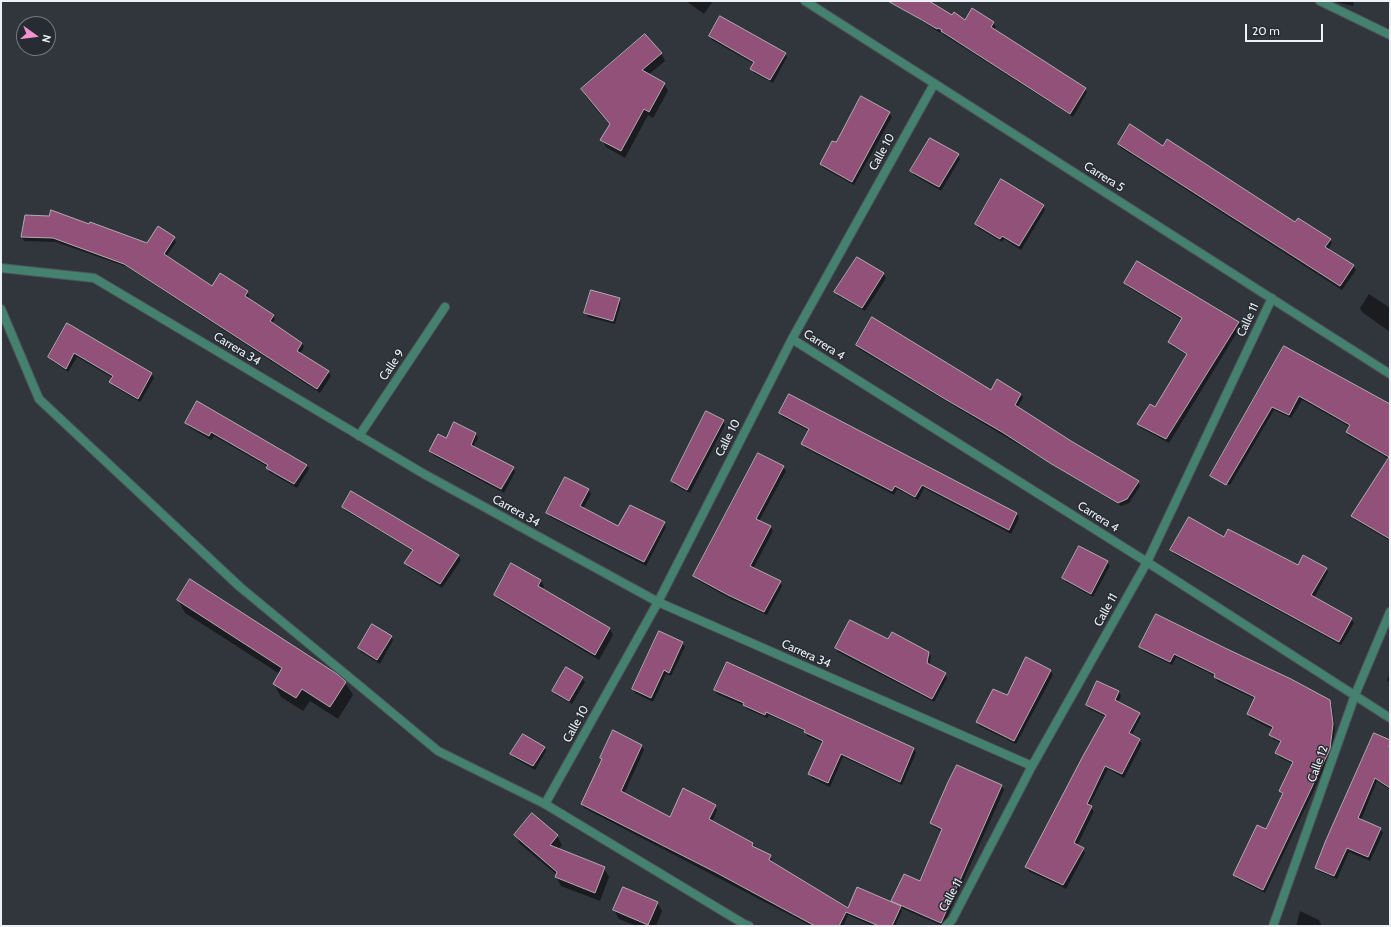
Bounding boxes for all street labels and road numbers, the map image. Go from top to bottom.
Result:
street label: Calle 10 [866,131,898,173]
street label: Carrera 5 [1081,159,1127,195]
street label: Calle 11 [1234,301,1262,339]
street label: Carrera 4 [801,327,847,363]
street label: Carrera 34 [211,329,263,369]
street label: Calle 9 [376,347,408,383]
street label: Calle 10 [713,417,743,459]
street label: Carrera 34 [490,492,542,530]
street label: Carrera 4 [1075,499,1121,535]
street label: Calle 11 [1091,591,1121,629]
street label: Carrera 34 [779,637,833,671]
street label: Calle 10 [560,703,592,745]
street label: Calle 12 [1305,744,1331,784]
street label: Calle 11 [936,876,966,914]

